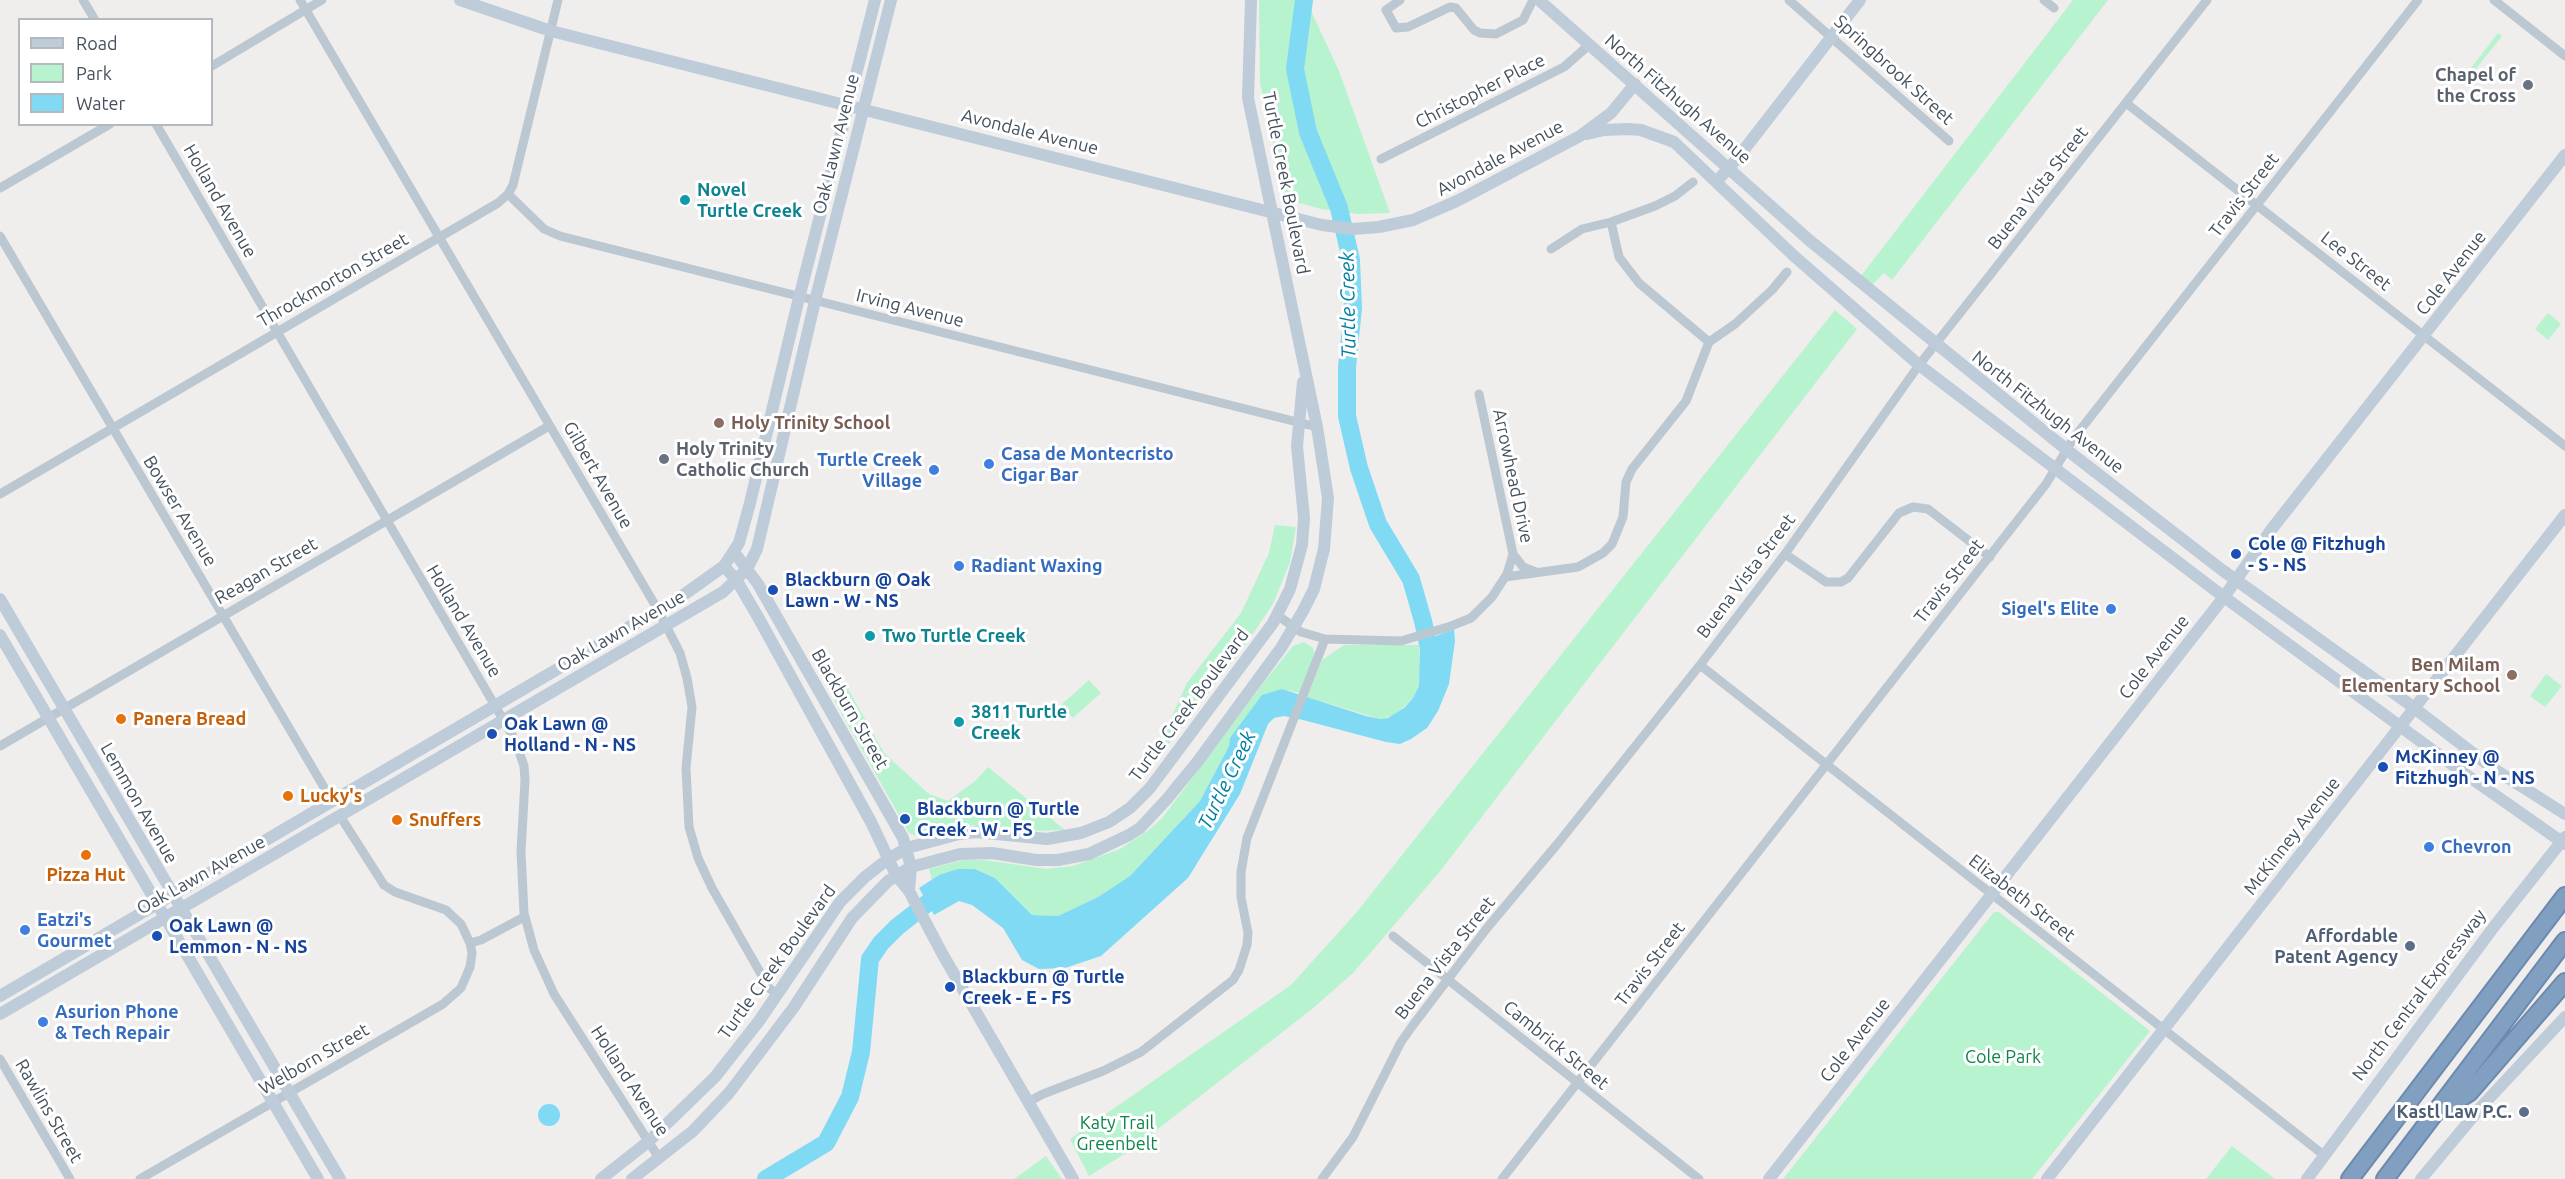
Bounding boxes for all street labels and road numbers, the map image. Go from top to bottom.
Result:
street label: Springbrook Street [1830,11,1958,129]
street label: North Fitzhugh Avenue [1600,30,1756,168]
street label: Christopher Place [1412,49,1548,133]
street label: Oak Lawn Avenue [808,72,864,216]
street label: Turtle Creek Boulevard [1258,90,1314,276]
street label: Avondale Avenue [959,105,1101,159]
street label: Avondale Avenue [1433,116,1567,200]
street label: Buena Vista Street [1983,122,2093,254]
street label: Holland Avenue [179,140,261,262]
street label: Travis Street [2204,149,2284,241]
street label: Lee Street [2316,227,2396,295]
street label: Cole Avenue [2411,227,2491,319]
street label: Throckmorton Street [254,228,412,332]
street label: Irving Avenue [854,284,966,332]
street label: North Fitzhugh Avenue [1968,346,2128,478]
street label: Arrowhead Drive [1488,407,1538,545]
street label: Gilbert Avenue [559,418,637,532]
street label: Bowser Avenue [138,452,222,570]
street label: Buena Vista Street [1692,510,1800,642]
street label: Reagan Street [211,533,321,609]
street label: Travis Street [1909,535,1989,627]
street label: Holland Avenue [422,561,506,681]
street label: Oak Lawn Avenue [553,586,689,676]
street label: Cole Avenue [2114,611,2194,703]
street label: Turtle Creek Boulevard [1125,624,1253,786]
street label: Blackburn Street [807,645,893,773]
street label: Lemmon Avenue [96,739,182,867]
street label: McKinney Avenue [2239,773,2345,899]
street label: Oak Lawn Avenue [133,831,269,919]
street label: Elizabeth Street [1965,850,2079,946]
street label: Turtle Creek Boulevard [714,881,840,1043]
street label: Buena Vista Street [1390,892,1500,1024]
street label: North Central Expressway [2347,905,2491,1085]
street label: Travis Street [1610,918,1690,1010]
street label: Cole Avenue [1815,994,1895,1086]
street label: Cambrick Street [1499,996,1613,1094]
street label: Welborn Street [255,1019,373,1099]
street label: Holland Avenue [586,1022,674,1140]
street label: Rawlins Street [11,1055,87,1167]

